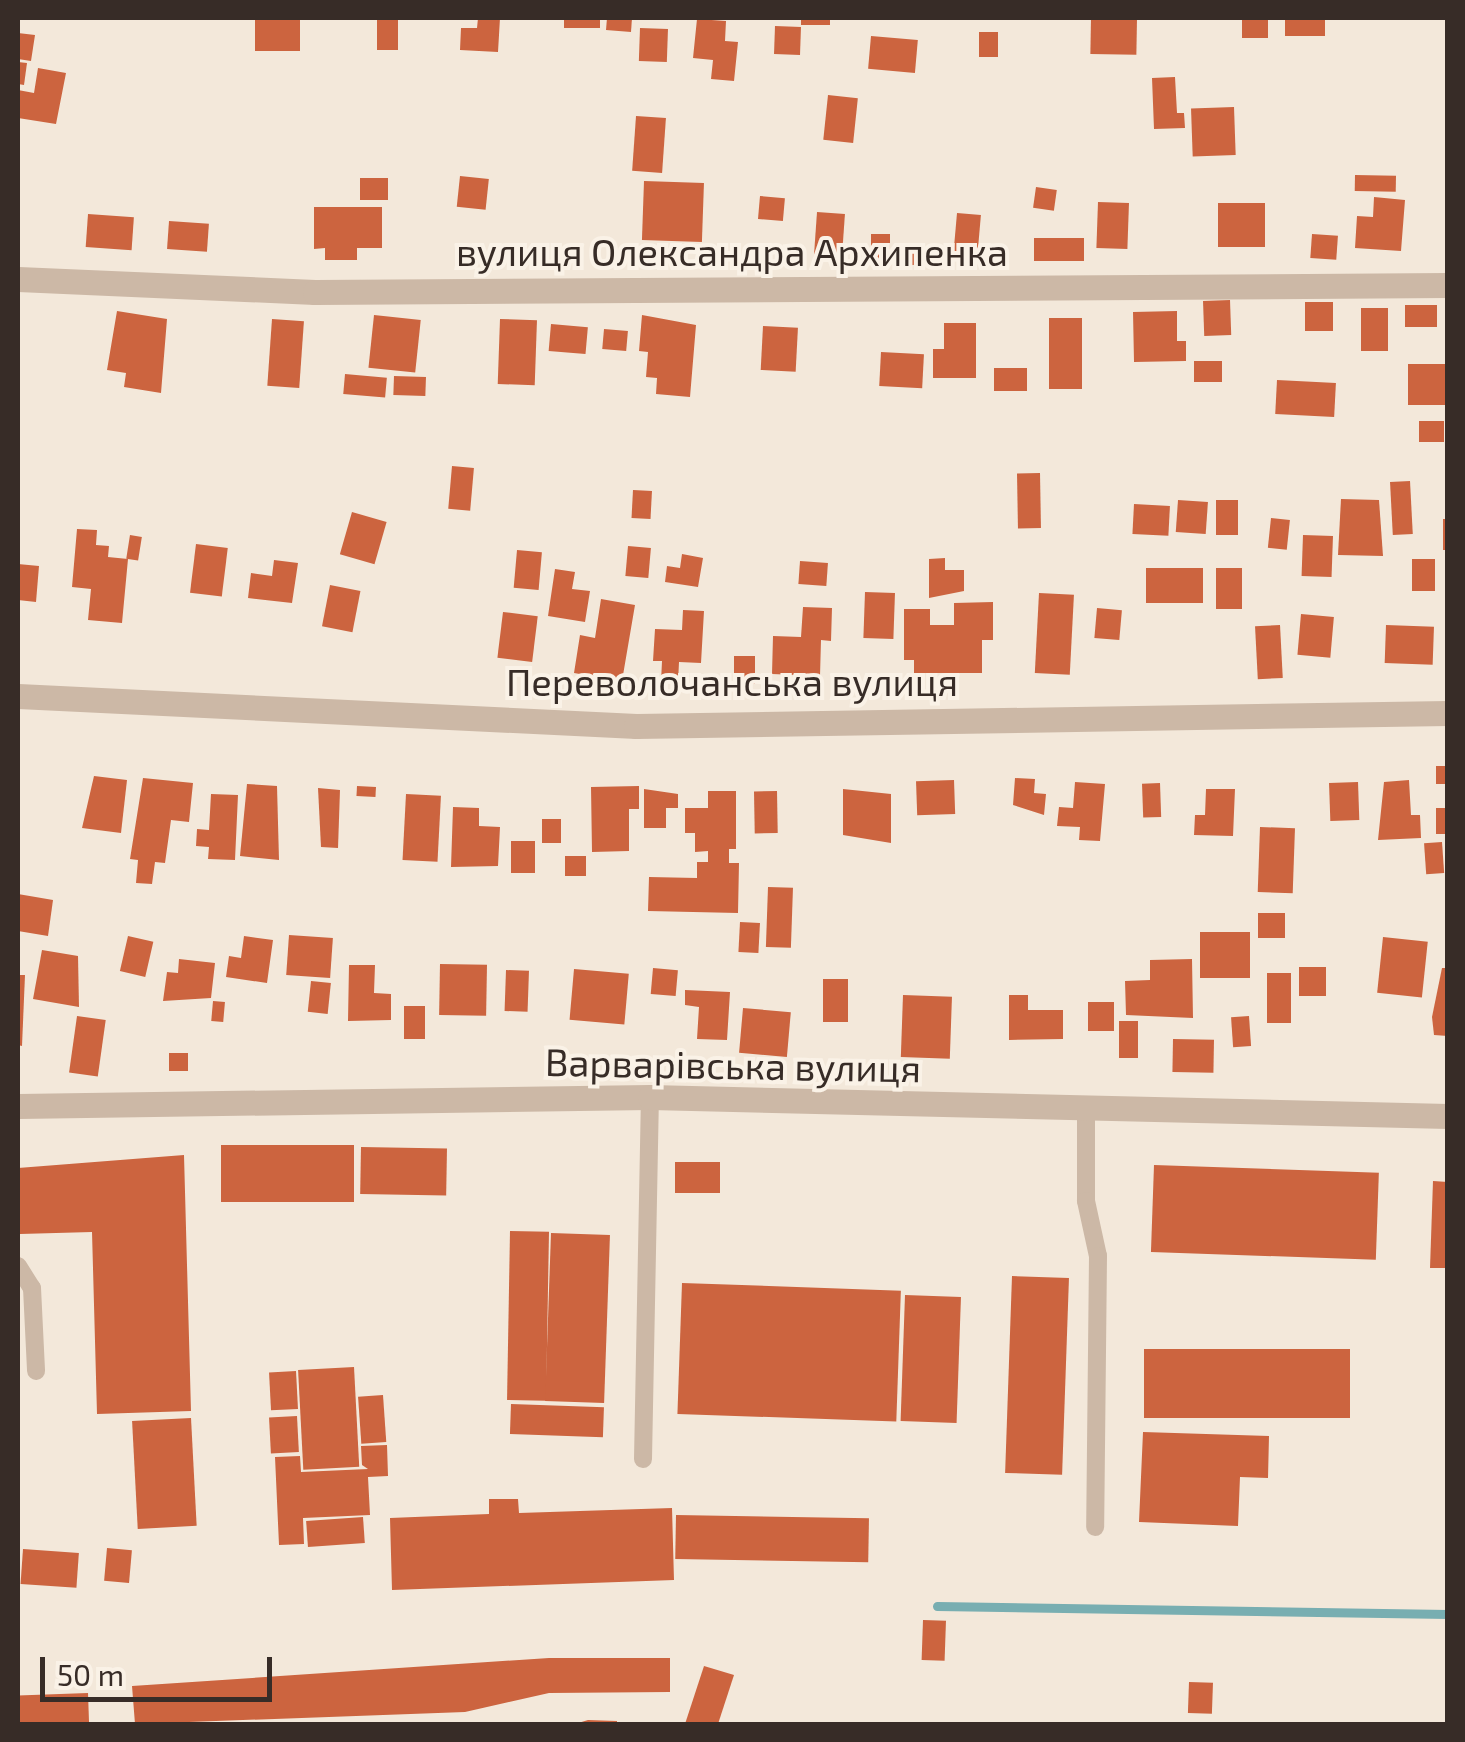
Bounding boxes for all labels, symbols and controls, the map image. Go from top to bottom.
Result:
street label: вулиця Олександра Архипенка [456,229,1008,275]
street label: Переволочанська вулиця [506,659,958,705]
street label: Варварівська вулиця [545,1039,921,1091]
scale bar [45,1637,278,1699]
text: 50 m [57,1656,124,1692]

